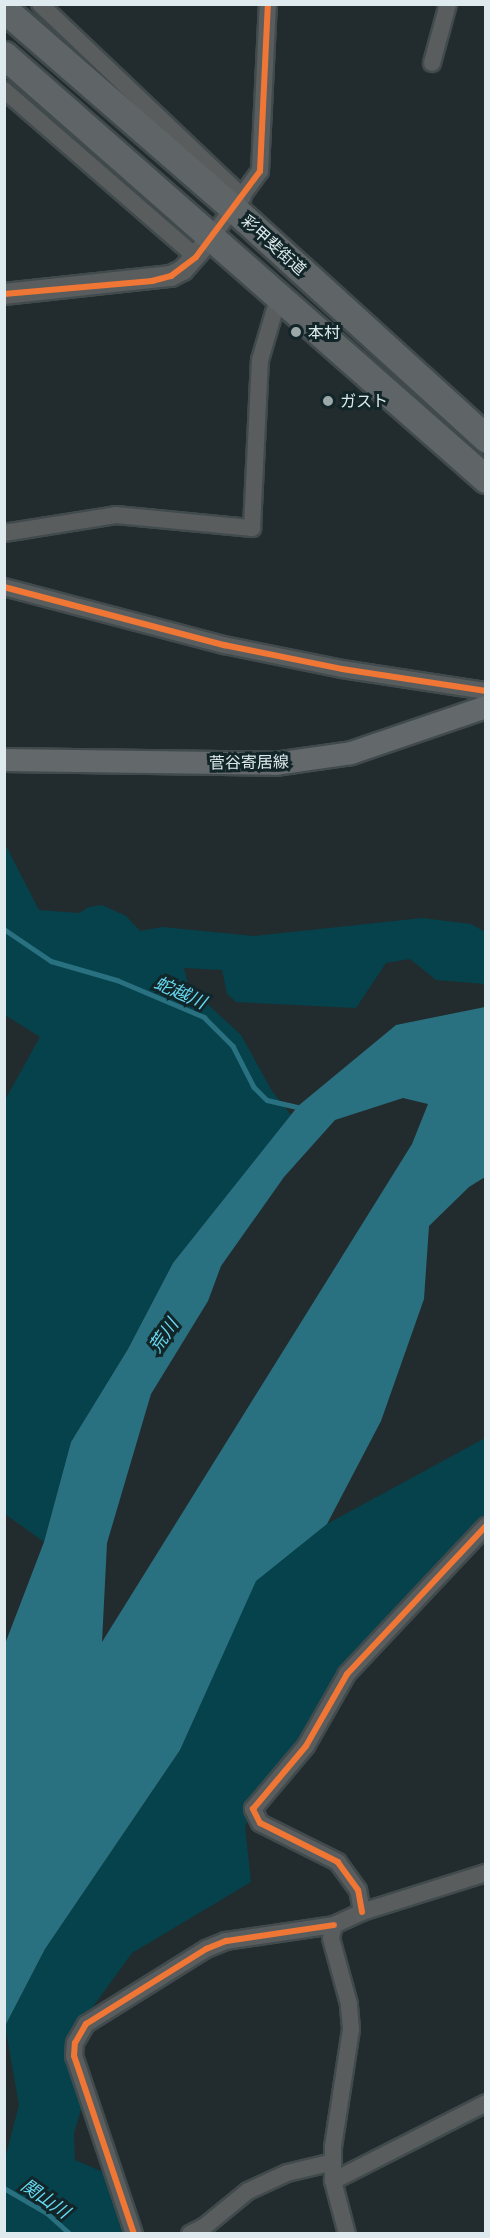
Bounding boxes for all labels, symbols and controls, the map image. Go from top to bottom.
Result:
street label: 彩甲斐街道 [238,211,310,279]
place label: 本村 [308,322,340,342]
marker: 本村 [289,325,303,339]
place label: ガスト [340,391,388,411]
marker: ガスト [321,394,335,408]
street label: 菅谷寄居線 [209,752,289,772]
water label: 蛇越川 [151,972,209,1014]
water label: 荒川 [145,1315,183,1357]
water label: 関山川 [17,2175,73,2223]

